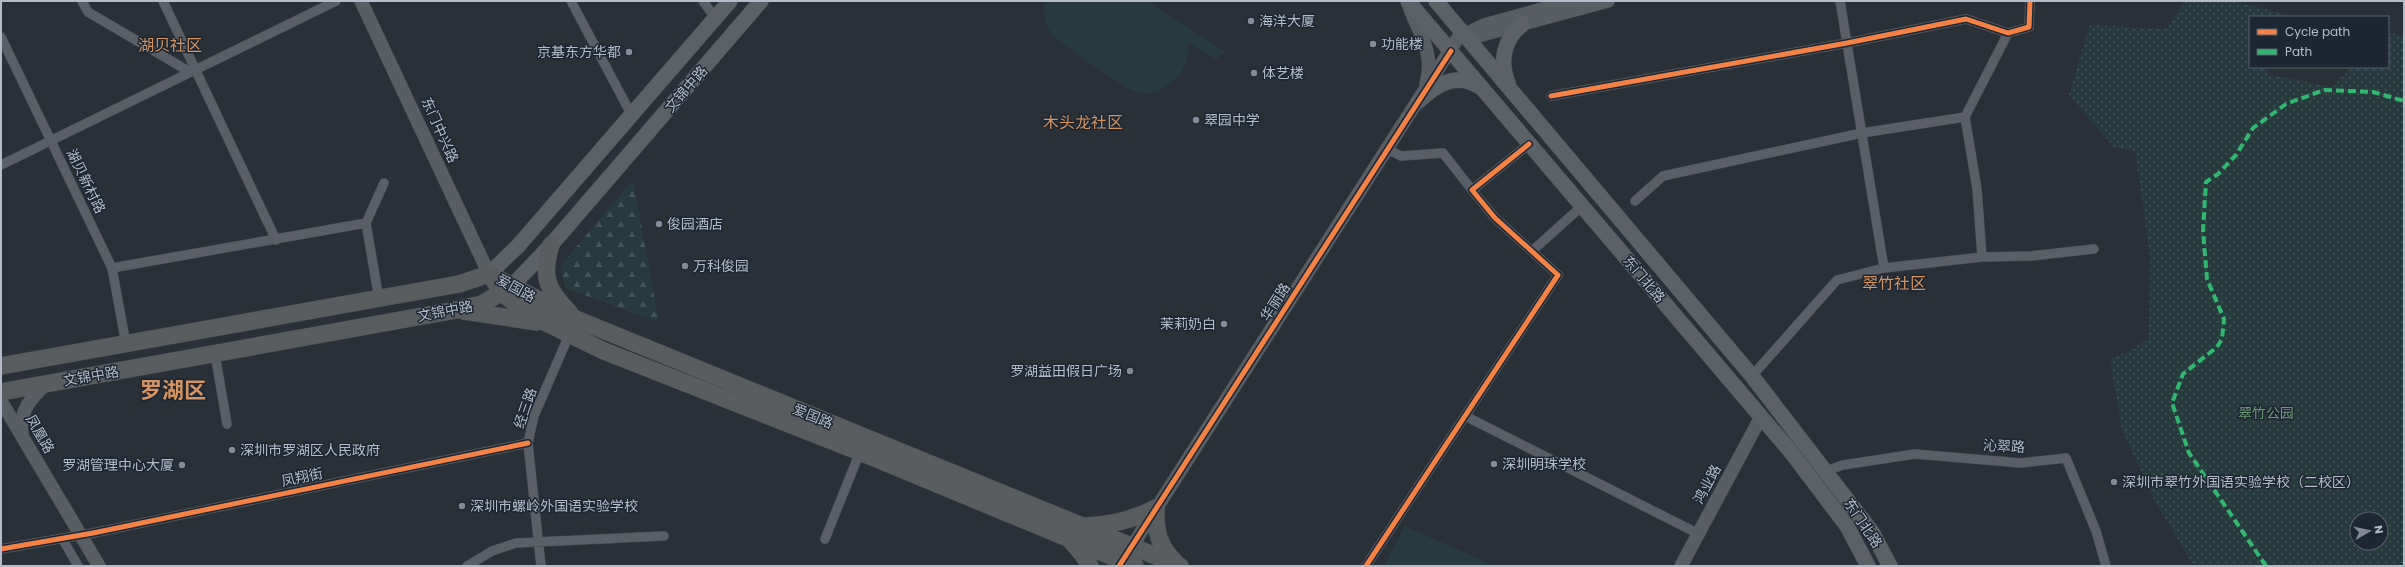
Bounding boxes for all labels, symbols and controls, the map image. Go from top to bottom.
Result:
place label: 海洋大厦 [1259,11,1315,31]
marker: 海洋大厦 [1246,16,1256,26]
legend [2249,16,2389,68]
text: Cycle path [2285,23,2350,40]
district label: 湖贝社区 [138,34,202,57]
place label: 功能楼 [1381,34,1423,54]
marker: 功能楼 [1368,39,1378,49]
place label: 京基东方华都 [537,42,621,62]
text: Path [2285,43,2312,60]
marker: 京基东方华都 [624,47,634,57]
street label: 文锦中路 [660,61,712,117]
place label: 体艺楼 [1262,63,1304,83]
marker: 体艺楼 [1249,68,1259,78]
street label: 东门中兴路 [417,94,463,166]
place label: 翠园中学 [1204,110,1260,130]
district label: 木头龙社区 [1043,111,1123,134]
marker: 翠园中学 [1191,115,1201,125]
street label: 湖贝新村路 [62,145,110,217]
place label: 俊园酒店 [667,214,723,234]
marker: 俊园酒店 [654,219,664,229]
street label: 东门北路 [1618,251,1670,307]
place label: 万科俊园 [693,256,749,276]
marker: 万科俊园 [680,261,690,271]
street label: 爱国路 [493,269,539,307]
district label: 翠竹社区 [1862,272,1926,295]
street label: 华丽路 [1255,279,1295,325]
street label: 文锦中路 [416,296,474,326]
place label: 茉莉奶白 [1160,314,1216,334]
marker: 茉莉奶白 [1219,319,1229,329]
street label: 文锦中路 [62,361,120,391]
place label: 罗湖益田假日广场 [1010,361,1122,381]
marker: 罗湖益田假日广场 [1125,366,1135,376]
district label: 罗湖区 [140,375,206,406]
street label: 经三路 [509,385,541,431]
street label: 爱国路 [790,399,836,433]
park label: 翠竹公园 [2238,403,2294,423]
street label: 凤凰路 [21,411,59,457]
street label: 沁翠路 [1983,435,2025,457]
place label: 深圳市罗湖区人民政府 [240,440,380,460]
marker: 深圳市罗湖区人民政府 [227,445,237,455]
place label: 深圳明珠学校 [1502,454,1586,474]
place label: 罗湖管理中心大厦 [62,455,174,475]
marker: 深圳明珠学校 [1489,459,1499,469]
marker: 罗湖管理中心大厦 [177,460,187,470]
street label: 鸿业路 [1688,461,1726,507]
street label: 凤翔街 [279,463,325,491]
place label: 深圳市翠竹外国语实验学校（二校区） [2122,472,2360,492]
marker: 深圳市翠竹外国语实验学校（二校区） [2109,477,2119,487]
street label: 东门北路 [1839,494,1887,552]
place label: 深圳市螺岭外国语实验学校 [470,496,638,516]
marker: 深圳市螺岭外国语实验学校 [457,501,467,511]
north arrow [2349,511,2389,551]
text: N [2370,524,2387,535]

